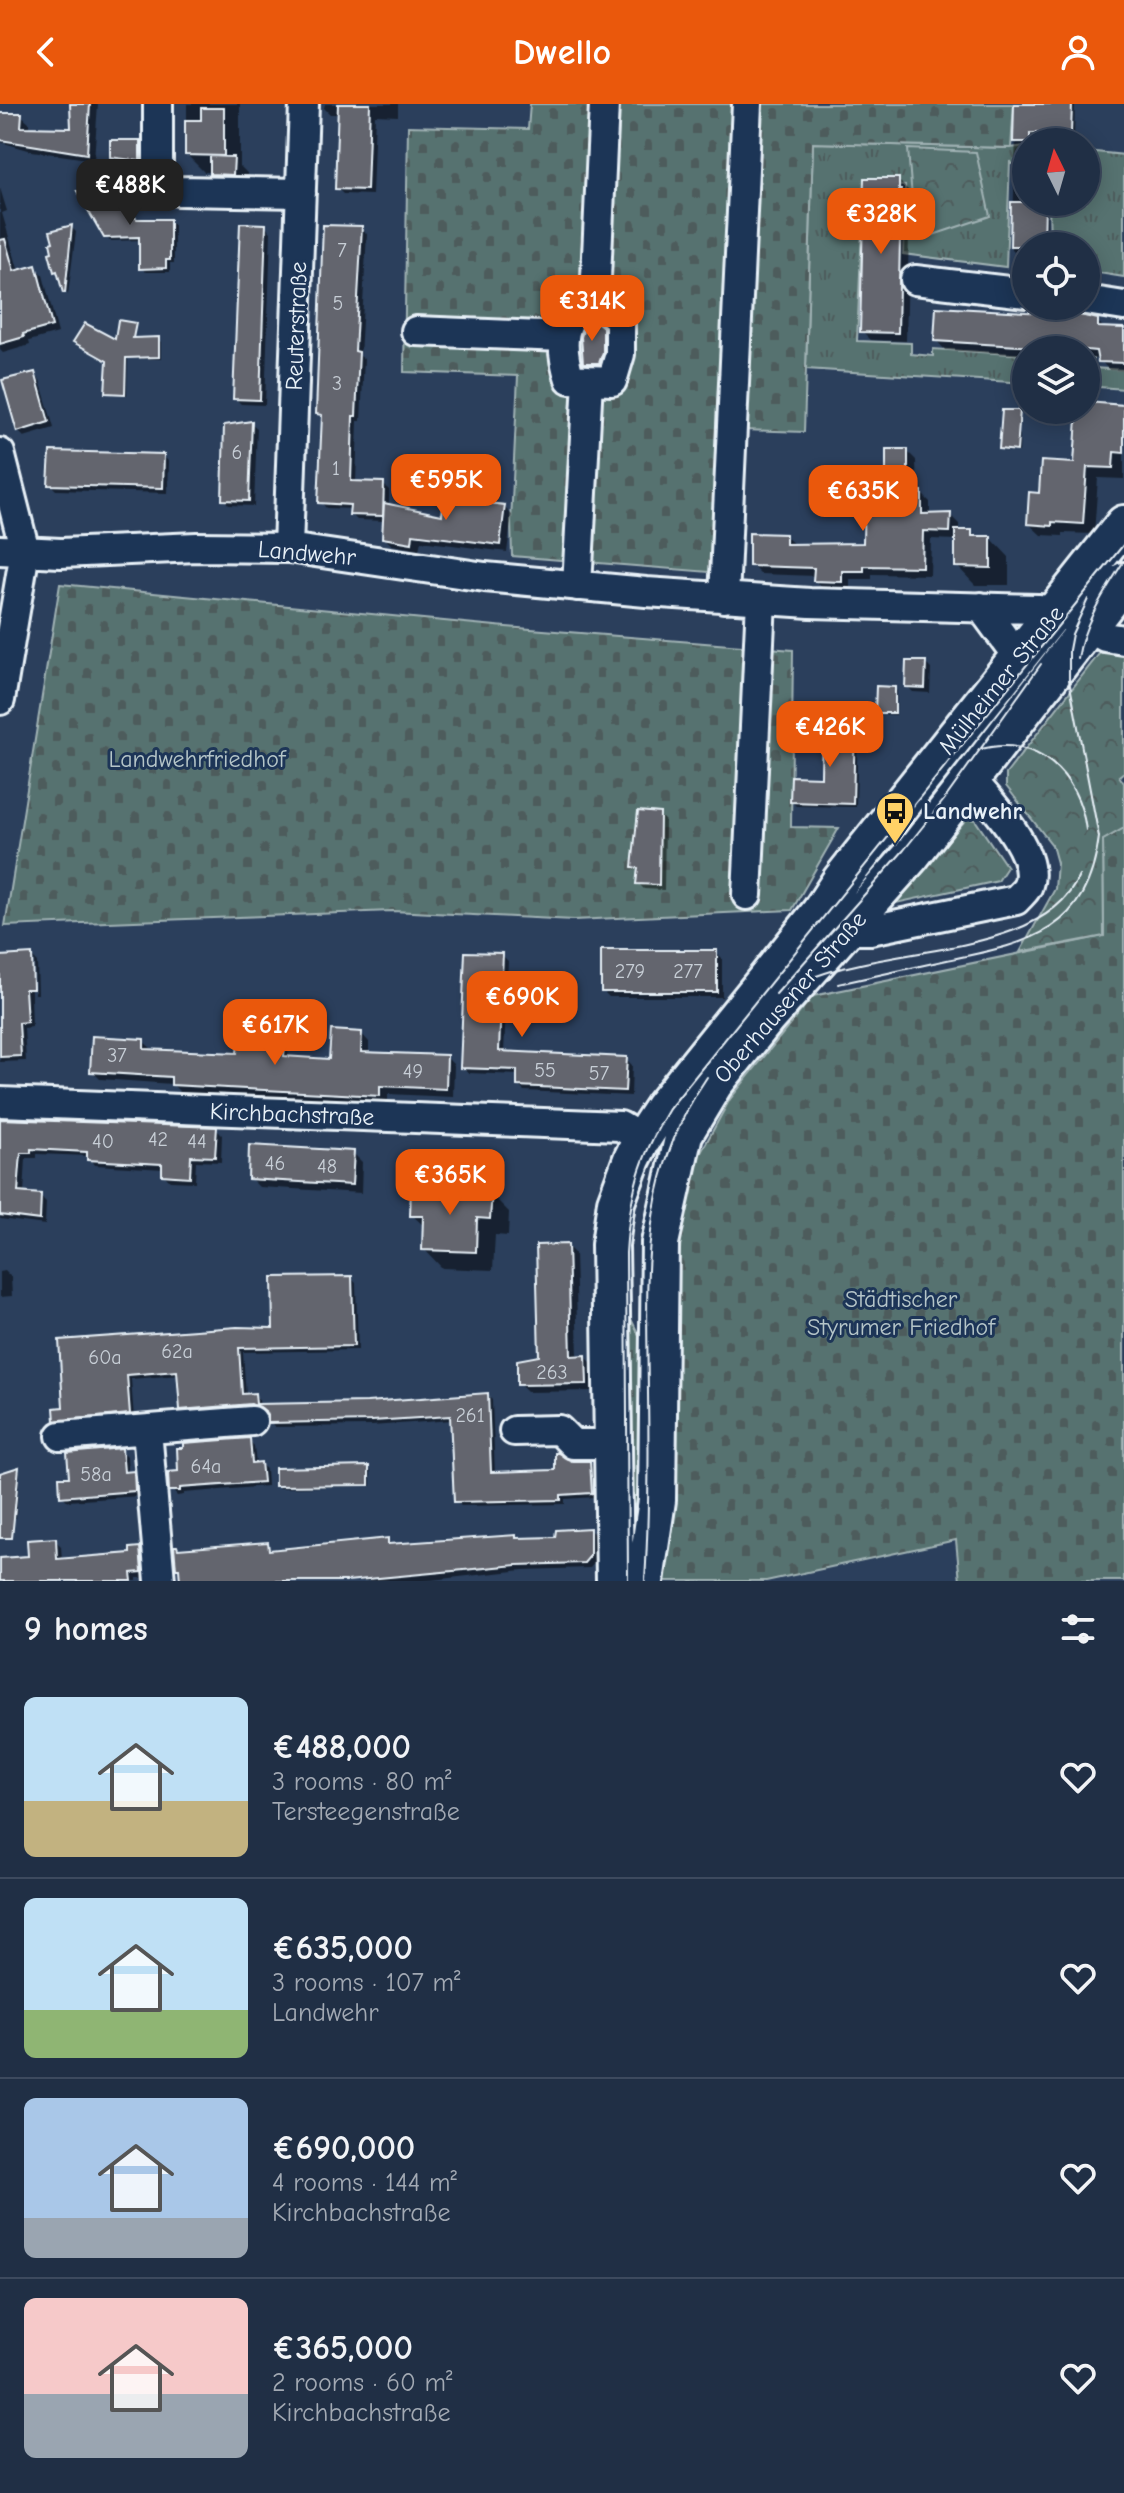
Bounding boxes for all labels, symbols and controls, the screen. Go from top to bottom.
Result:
icon: back [24,30,68,74]
icon: person [1056,30,1100,74]
text: Dwello [513,32,611,73]
north arrow [1012,128,1100,216]
map controls [1012,128,1100,424]
pin: €488K [74,159,186,227]
text: €488K [94,170,166,200]
pin: €328K [825,188,937,256]
text: €328K [845,199,917,229]
button: locate [1012,232,1100,320]
house number: 7 [337,239,347,262]
street label: Reuterstraße [280,261,312,391]
pin: €314K [536,275,648,343]
text: €314K [558,286,626,316]
house number: 5 [333,292,343,315]
button: layers [1012,336,1100,424]
house number: 3 [332,372,342,395]
house number: 6 [232,441,242,464]
pin: €595K [390,454,502,522]
house number: 1 [332,457,340,480]
text: €595K [409,465,483,495]
pin: €635K [807,465,919,533]
text: €635K [827,476,899,506]
street label: Landwehr [257,535,358,571]
street label: Mülheimer Straße [932,600,1070,760]
pin: €426K [774,701,886,769]
text: €426K [794,712,866,742]
park label: Landwehrfriedhof [109,745,287,773]
bus stop icon: Landwehr [874,790,916,845]
place label: Landwehr [923,797,1022,825]
street label: Oberhausener Straße [708,905,872,1089]
house number: 279 [615,960,645,983]
house number: 277 [673,960,703,983]
pin: €690K [466,971,578,1039]
text: €690K [485,982,559,1012]
pin: €617K [219,999,331,1067]
text: €617K [241,1010,309,1040]
house number: 37 [107,1044,127,1067]
house number: 55 [534,1059,556,1082]
house number: 49 [403,1060,423,1083]
house number: 57 [589,1062,610,1085]
street label: Kirchbachstraße [209,1097,375,1131]
house number: 42 [148,1128,168,1151]
house number: 40 [92,1130,114,1153]
house number: 44 [187,1130,207,1153]
pin: €365K [394,1149,506,1217]
house number: 46 [265,1152,285,1175]
house number: 48 [317,1155,337,1178]
text: €365K [414,1160,486,1190]
park label: Städtischer Styrumer Friedhof [807,1285,996,1341]
house number: 62a [161,1340,193,1363]
house number: 60a [88,1346,122,1369]
house number: 263 [536,1361,568,1384]
house number: 261 [455,1404,485,1427]
house number: 64a [191,1455,221,1478]
house number: 58a [80,1463,112,1486]
icon: filters [1056,1607,1100,1651]
text: 9 homes [24,1609,148,1649]
text: €488,000 [272,1727,411,1767]
icon: home [88,1729,184,1825]
icon: heart [1056,1755,1100,1799]
text: 3 rooms · 80 m² [272,1767,451,1797]
text: Tersteegenstraße [272,1797,460,1827]
text: €635,000 [272,1928,413,1968]
icon: home [88,1930,184,2026]
icon: heart [1056,1956,1100,2000]
text: 3 rooms · 107 m² [272,1968,461,1998]
text: Landwehr [272,1998,379,2028]
text: €690,000 [272,2128,415,2168]
icon: home [88,2130,184,2226]
icon: heart [1056,2156,1100,2200]
text: 4 rooms · 144 m² [272,2168,457,2198]
text: Kirchbachstraße [272,2198,450,2228]
text: €365,000 [272,2328,413,2368]
icon: home [88,2330,184,2426]
icon: heart [1056,2356,1100,2400]
text: 2 rooms · 60 m² [272,2368,453,2398]
text: Kirchbachstraße [272,2398,450,2428]

